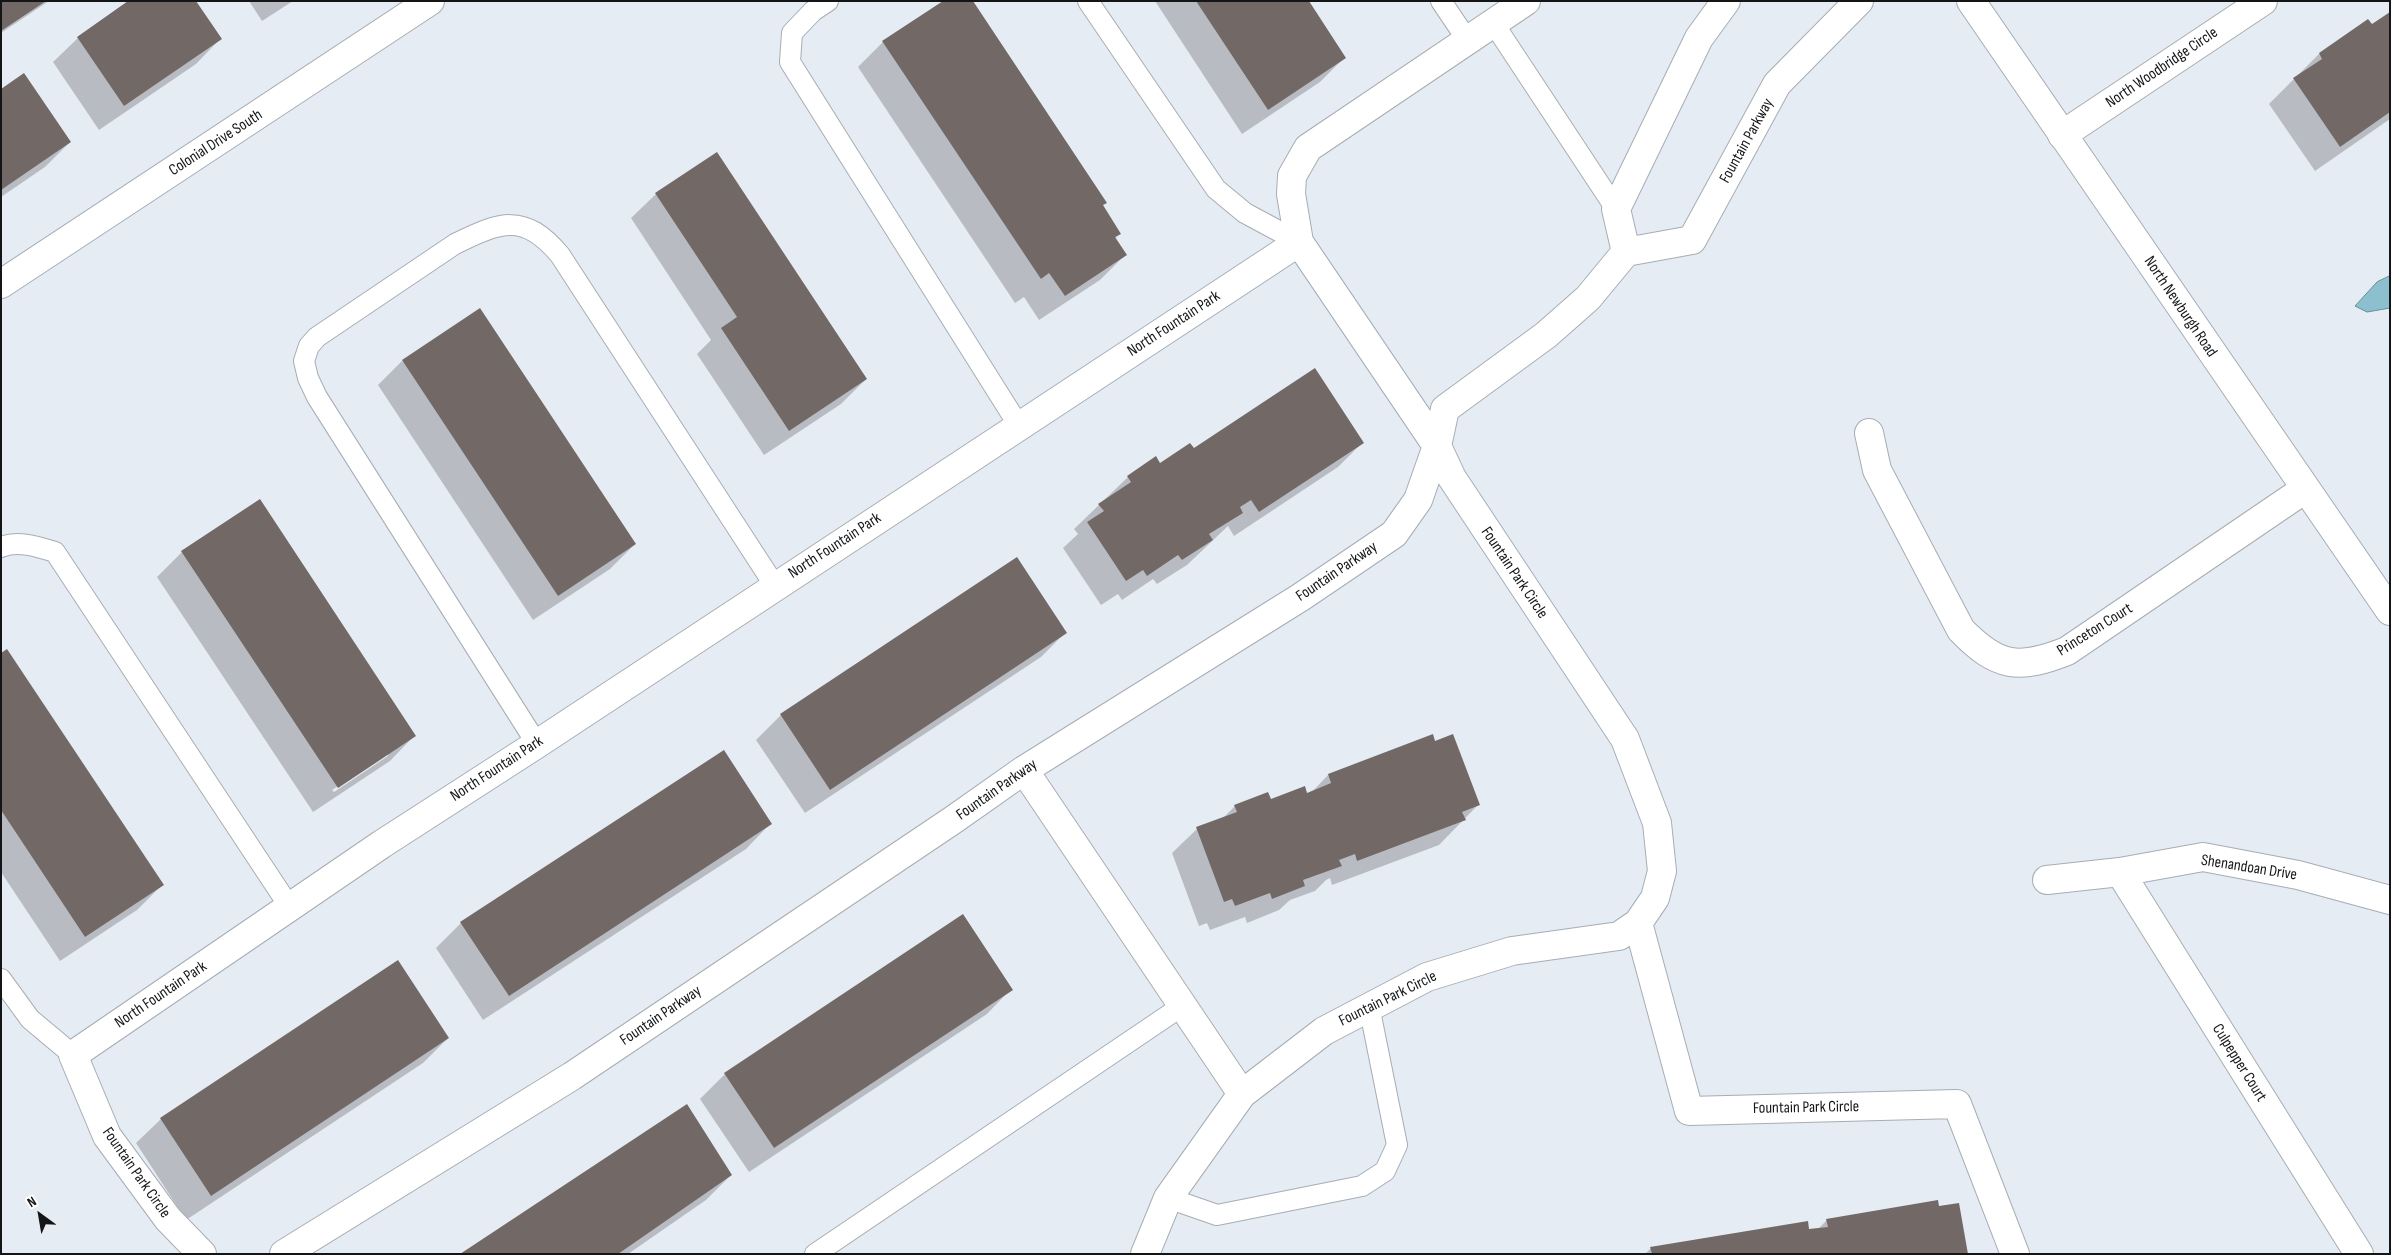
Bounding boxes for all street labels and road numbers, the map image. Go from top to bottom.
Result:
street label: North Woodbridge Circle [2102,23,2222,113]
street label: Fountain Parkway [1716,95,1778,187]
street label: Colonial Drive South [166,106,266,180]
street label: North Newburgh Road [2139,253,2221,361]
street label: North Fountain Park [1124,287,1224,361]
street label: North Fountain Park [785,509,885,583]
street label: Fountain Park Circle [1476,524,1552,622]
street label: Fountain Parkway [1293,538,1381,606]
street label: Princeton Court [2054,599,2136,661]
street label: North Fountain Park [447,732,547,806]
street label: Fountain Parkway [953,755,1041,825]
street label: Shenandoan Drive [2200,851,2298,885]
street label: North Fountain Park [111,957,211,1033]
street label: Fountain Park Circle [1336,967,1440,1031]
street label: Fountain Parkway [617,982,705,1050]
street label: Culpepper Court [2208,1021,2270,1105]
street label: Fountain Park Circle [1753,1097,1859,1119]
street label: Fountain Park Circle [98,1124,174,1222]

